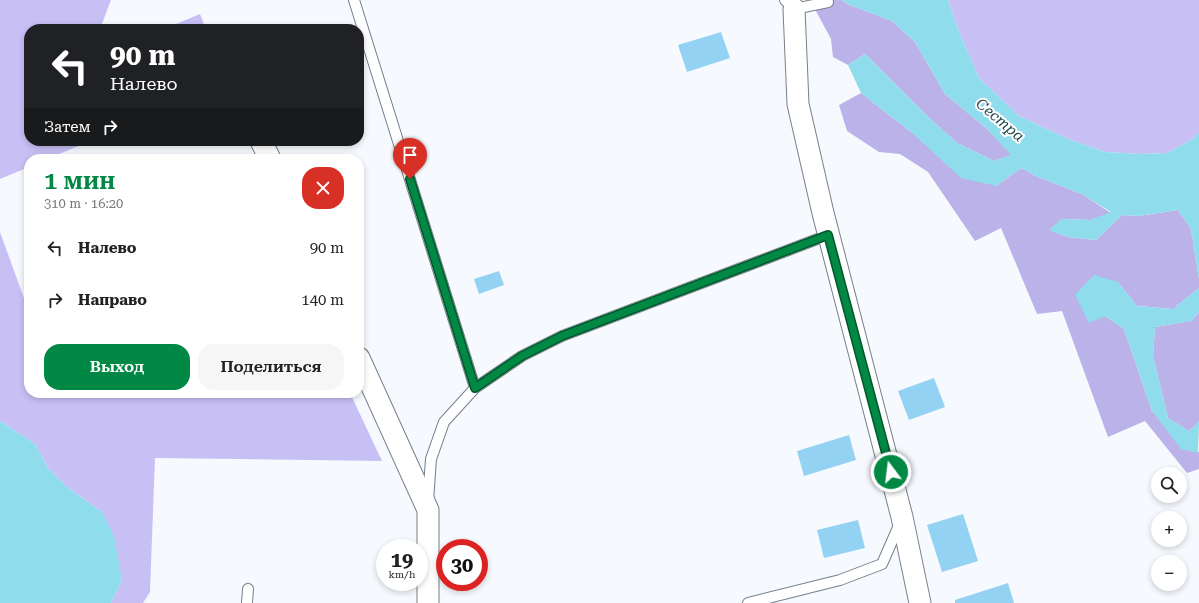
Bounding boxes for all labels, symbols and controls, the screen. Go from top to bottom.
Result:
text: 90 m [110,39,175,72]
icon: left [44,40,96,92]
text: Налево [110,73,178,94]
water label: Сестра [972,95,1028,145]
icon: right [99,116,121,138]
text: Затем [44,118,91,136]
pin [393,138,427,179]
icon: arrive [399,144,421,166]
text: 1 мин [44,167,115,195]
button: close [302,167,344,209]
text: 310 m · 16:20 [44,196,123,211]
icon: left [44,237,66,259]
text: Налево [78,239,137,257]
text: 90 m [310,239,344,257]
icon: right [44,289,66,311]
text: Направо [78,291,147,309]
text: 140 m [301,291,344,309]
button: Выход [44,344,190,390]
button: Поделиться [198,344,344,390]
position arrow [870,451,912,493]
map controls [1151,467,1187,591]
button: search [1151,467,1187,503]
button: + [1151,511,1187,547]
speed limit sign: 30 [436,539,488,591]
text: 19 [391,548,413,572]
button: − [1151,555,1187,591]
text: km/h [389,569,415,580]

